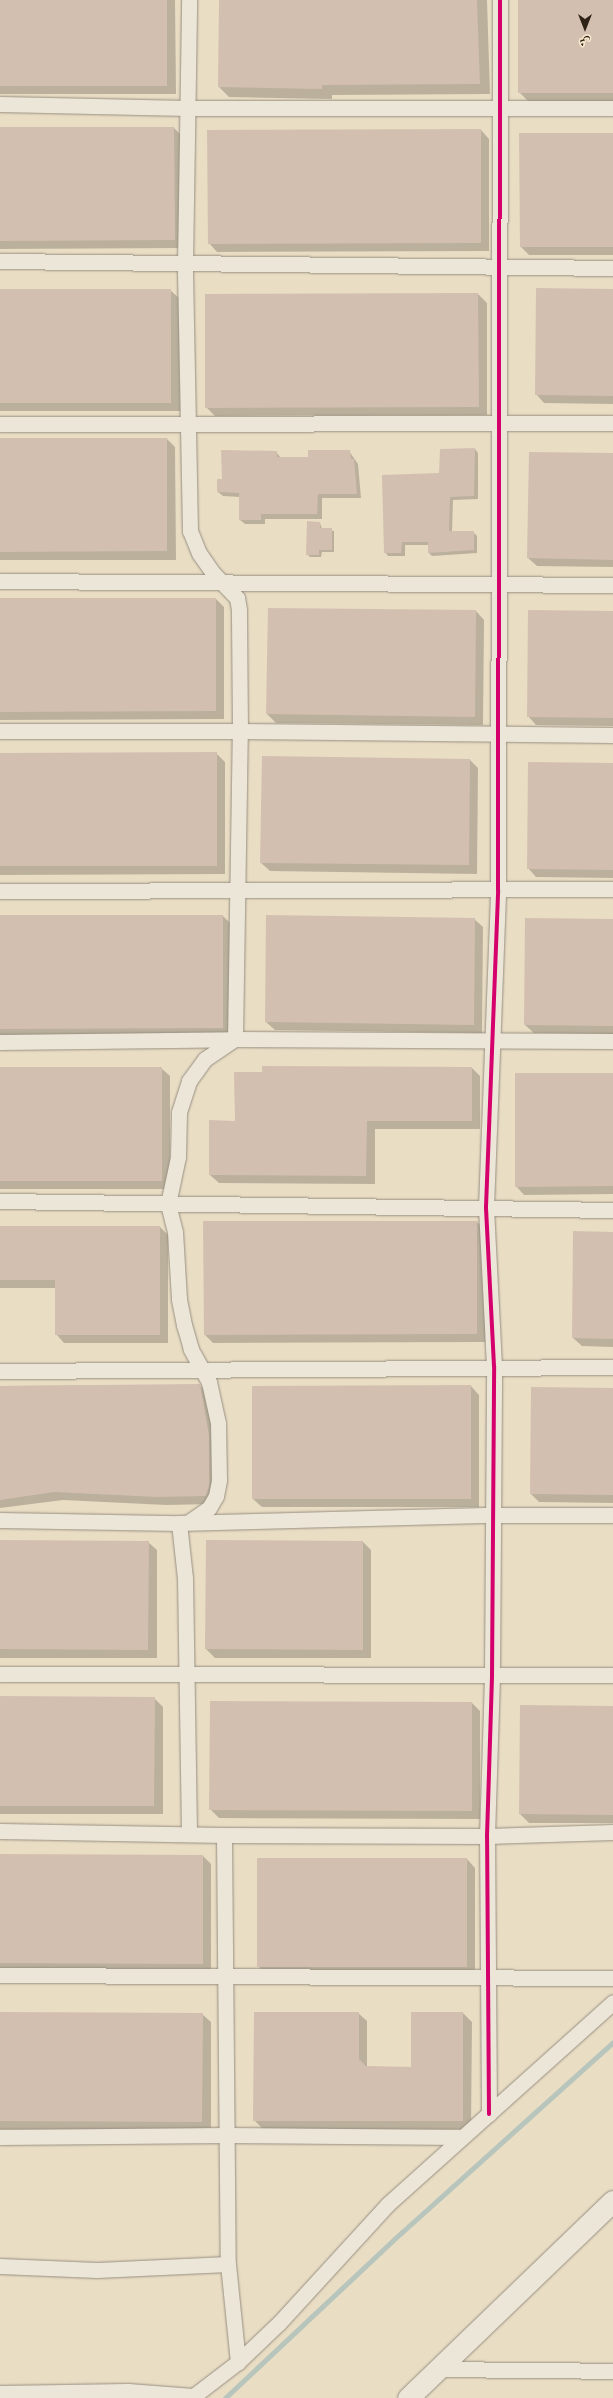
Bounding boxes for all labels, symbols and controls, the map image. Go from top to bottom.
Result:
north arrow [565,8,605,48]
text: ش [580,33,590,48]

